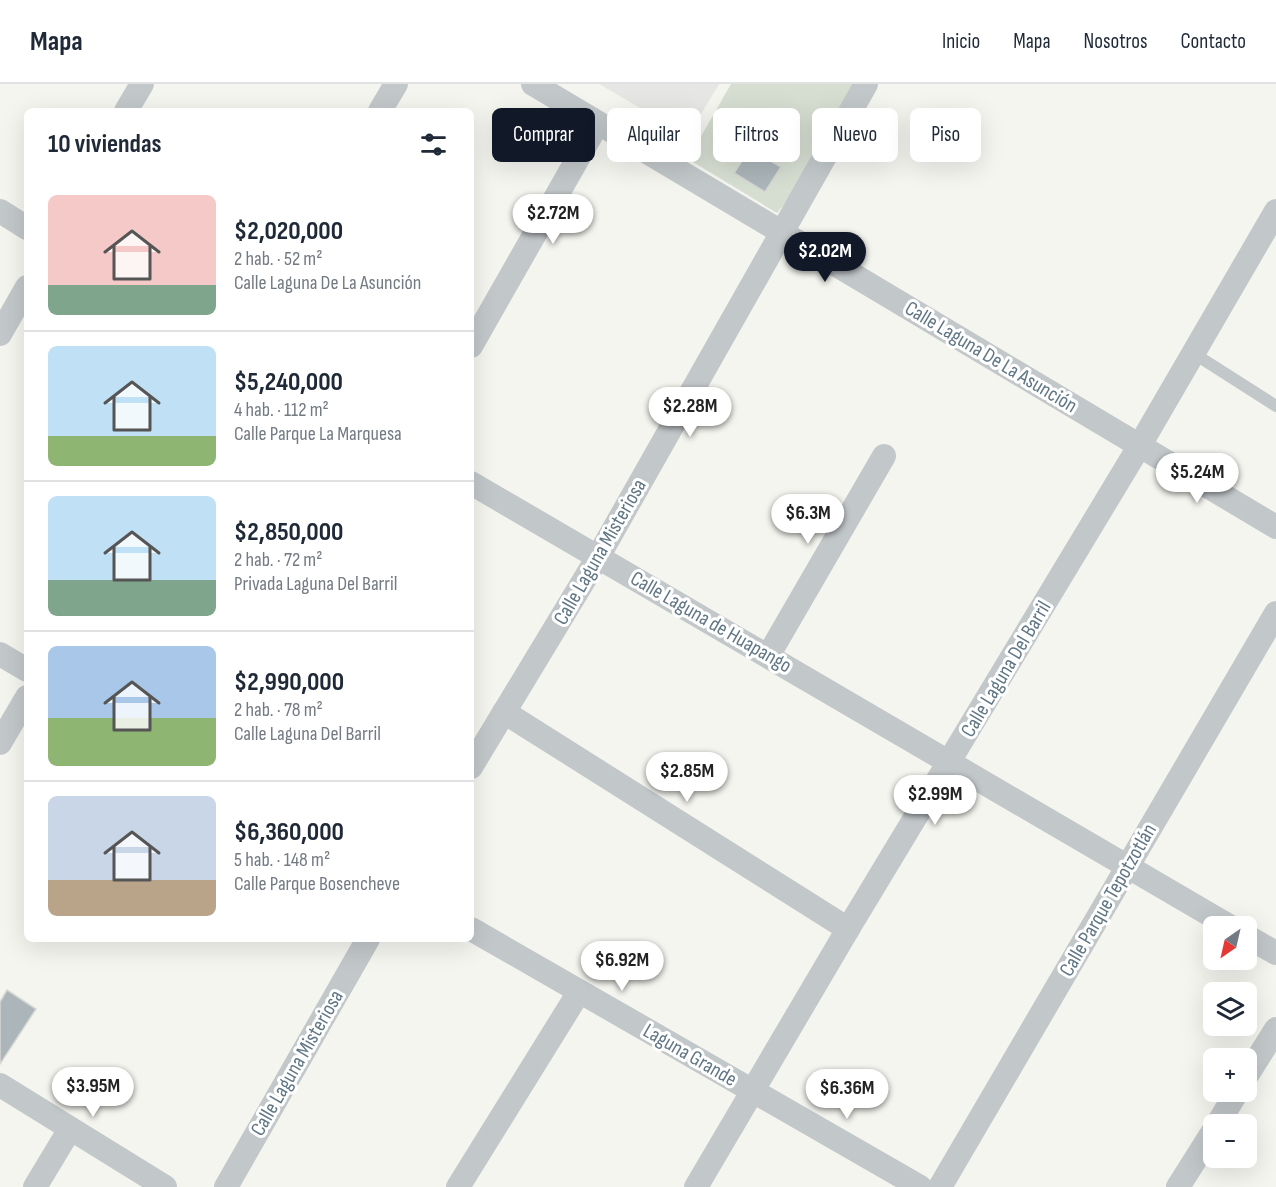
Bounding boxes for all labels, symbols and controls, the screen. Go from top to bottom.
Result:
text: Mapa [30,25,83,58]
text: Inicio [942,29,980,54]
text: Mapa [1013,29,1051,54]
text: Nosotros [1084,29,1148,54]
text: Contacto [1181,29,1246,54]
chip: Comprar [492,108,595,162]
chip: Alquilar [607,108,701,162]
chip: Filtros [713,108,800,162]
chip: Nuevo [812,108,898,162]
chip: Piso [910,108,981,162]
icon: filters [417,128,450,161]
text: 10 viviendas [48,129,162,160]
pin: $2.72M [504,194,602,245]
text: $2.72M [527,201,579,225]
text: $2,020,000 [234,216,343,247]
icon: home [96,219,168,291]
pin: $2.02M [776,232,874,283]
text: $2.02M [798,239,852,263]
text: 2 hab. · 52 m² [234,247,322,271]
text: Calle Laguna De La Asunción [234,271,421,295]
street label: Calle Laguna De La Asunción [900,296,1082,418]
text: $5,240,000 [234,367,343,398]
icon: home [96,370,168,442]
pin: $2.28M [641,387,739,438]
text: $2.28M [663,394,717,418]
text: 4 hab. · 112 m² [234,398,329,422]
text: Calle Parque La Marquesa [234,422,402,446]
pin: $5.24M [1148,453,1246,504]
text: $5.24M [1170,460,1224,484]
street label: Calle Laguna Misteriosa [548,475,652,629]
pin: $6.3M [766,494,850,545]
text: $6.3M [785,501,831,525]
text: $2,850,000 [234,517,343,548]
icon: home [96,520,168,592]
text: 2 hab. · 72 m² [234,548,322,572]
street label: Calle Laguna de Huapango [626,566,796,678]
text: Privada Laguna Del Barril [234,572,398,596]
street label: Calle Laguna Del Barril [956,596,1056,742]
text: $2,990,000 [234,667,344,698]
icon: home [96,670,168,742]
text: 2 hab. · 78 m² [234,698,323,722]
text: Calle Laguna Del Barril [234,722,381,746]
pin: $2.85M [638,752,736,803]
text: $2.85M [660,759,714,783]
pin: $2.99M [886,775,984,826]
text: $2.99M [908,782,962,806]
text: $6,360,000 [234,817,344,848]
street label: Calle Parque Tepotzotlán [1054,819,1162,981]
icon: home [96,820,168,892]
text: 5 hab. · 148 m² [234,848,330,872]
text: Calle Parque Bosencheve [234,872,400,896]
north arrow [1203,916,1257,970]
map controls [1203,916,1257,1168]
pin: $6.92M [573,941,671,992]
text: $6.92M [595,948,649,972]
button: layers [1203,982,1257,1036]
street label: Calle Laguna Misteriosa [245,986,349,1140]
street label: Laguna Grande [639,1018,741,1092]
button: + [1203,1048,1257,1102]
pin: $3.95M [44,1067,142,1118]
pin: $6.36M [798,1069,896,1120]
text: $3.95M [66,1074,120,1098]
text: $6.36M [820,1076,874,1100]
button: − [1203,1114,1257,1168]

